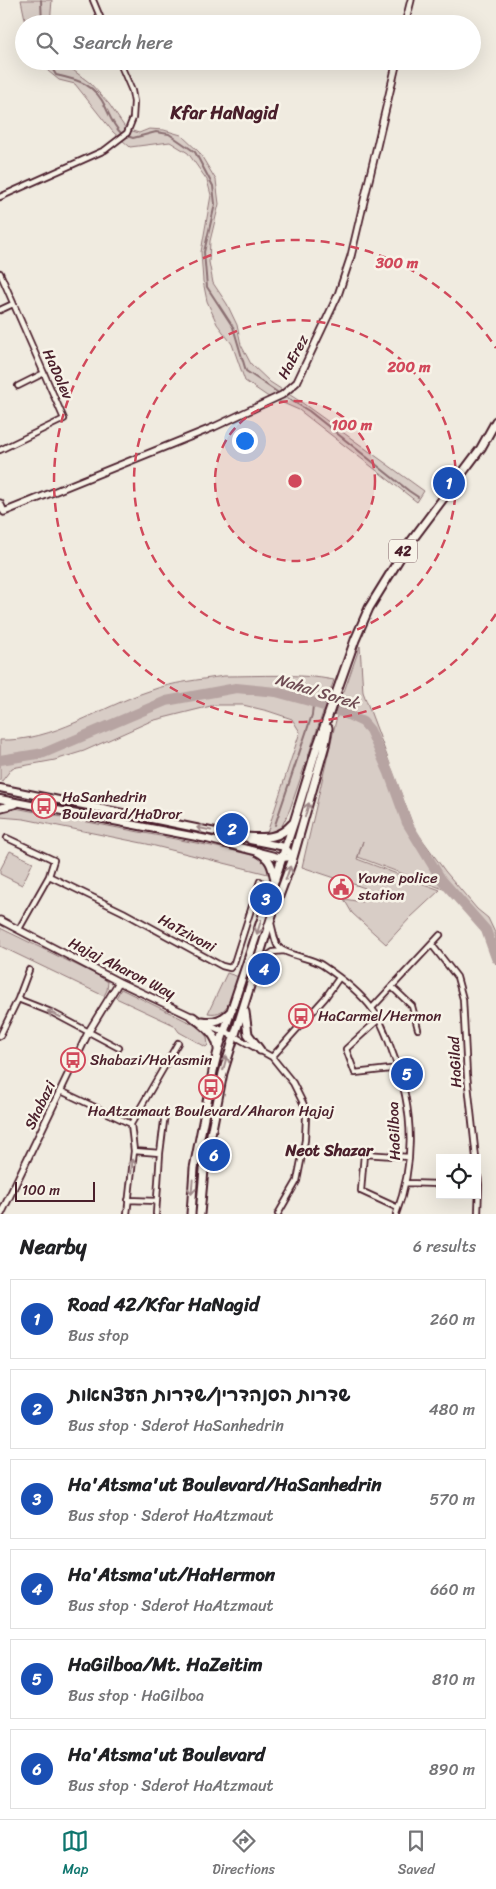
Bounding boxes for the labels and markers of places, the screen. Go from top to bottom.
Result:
pin: 1 [433,464,465,502]
centre of rings [286,472,304,490]
place label: HaSanhedrin Boulevard/HaDror [62,784,183,827]
bus stop icon: HaSanhedrin Boulevard/HaDror [31,793,57,819]
pin: 2 [216,810,248,848]
place label: Yavne police station [357,865,438,908]
public building icon: Yavne police station [328,874,354,900]
pin: 3 [250,880,282,918]
pin: 4 [248,950,280,988]
bus stop icon: HaCarmel/Hermon [288,1003,314,1029]
place label: HaCarmel/Hermon [318,1003,441,1029]
bus stop icon: Shabazi/HaYasmin [60,1047,86,1073]
place label: Shabazi/HaYasmin [90,1047,212,1073]
pin: 5 [391,1055,423,1093]
bus stop icon: HaAtzamaut Boulevard/Aharon Hajaj [198,1074,224,1100]
place label: HaAtzamaut Boulevard/Aharon Hajaj [88,1098,334,1124]
pin: 6 [198,1136,230,1174]

